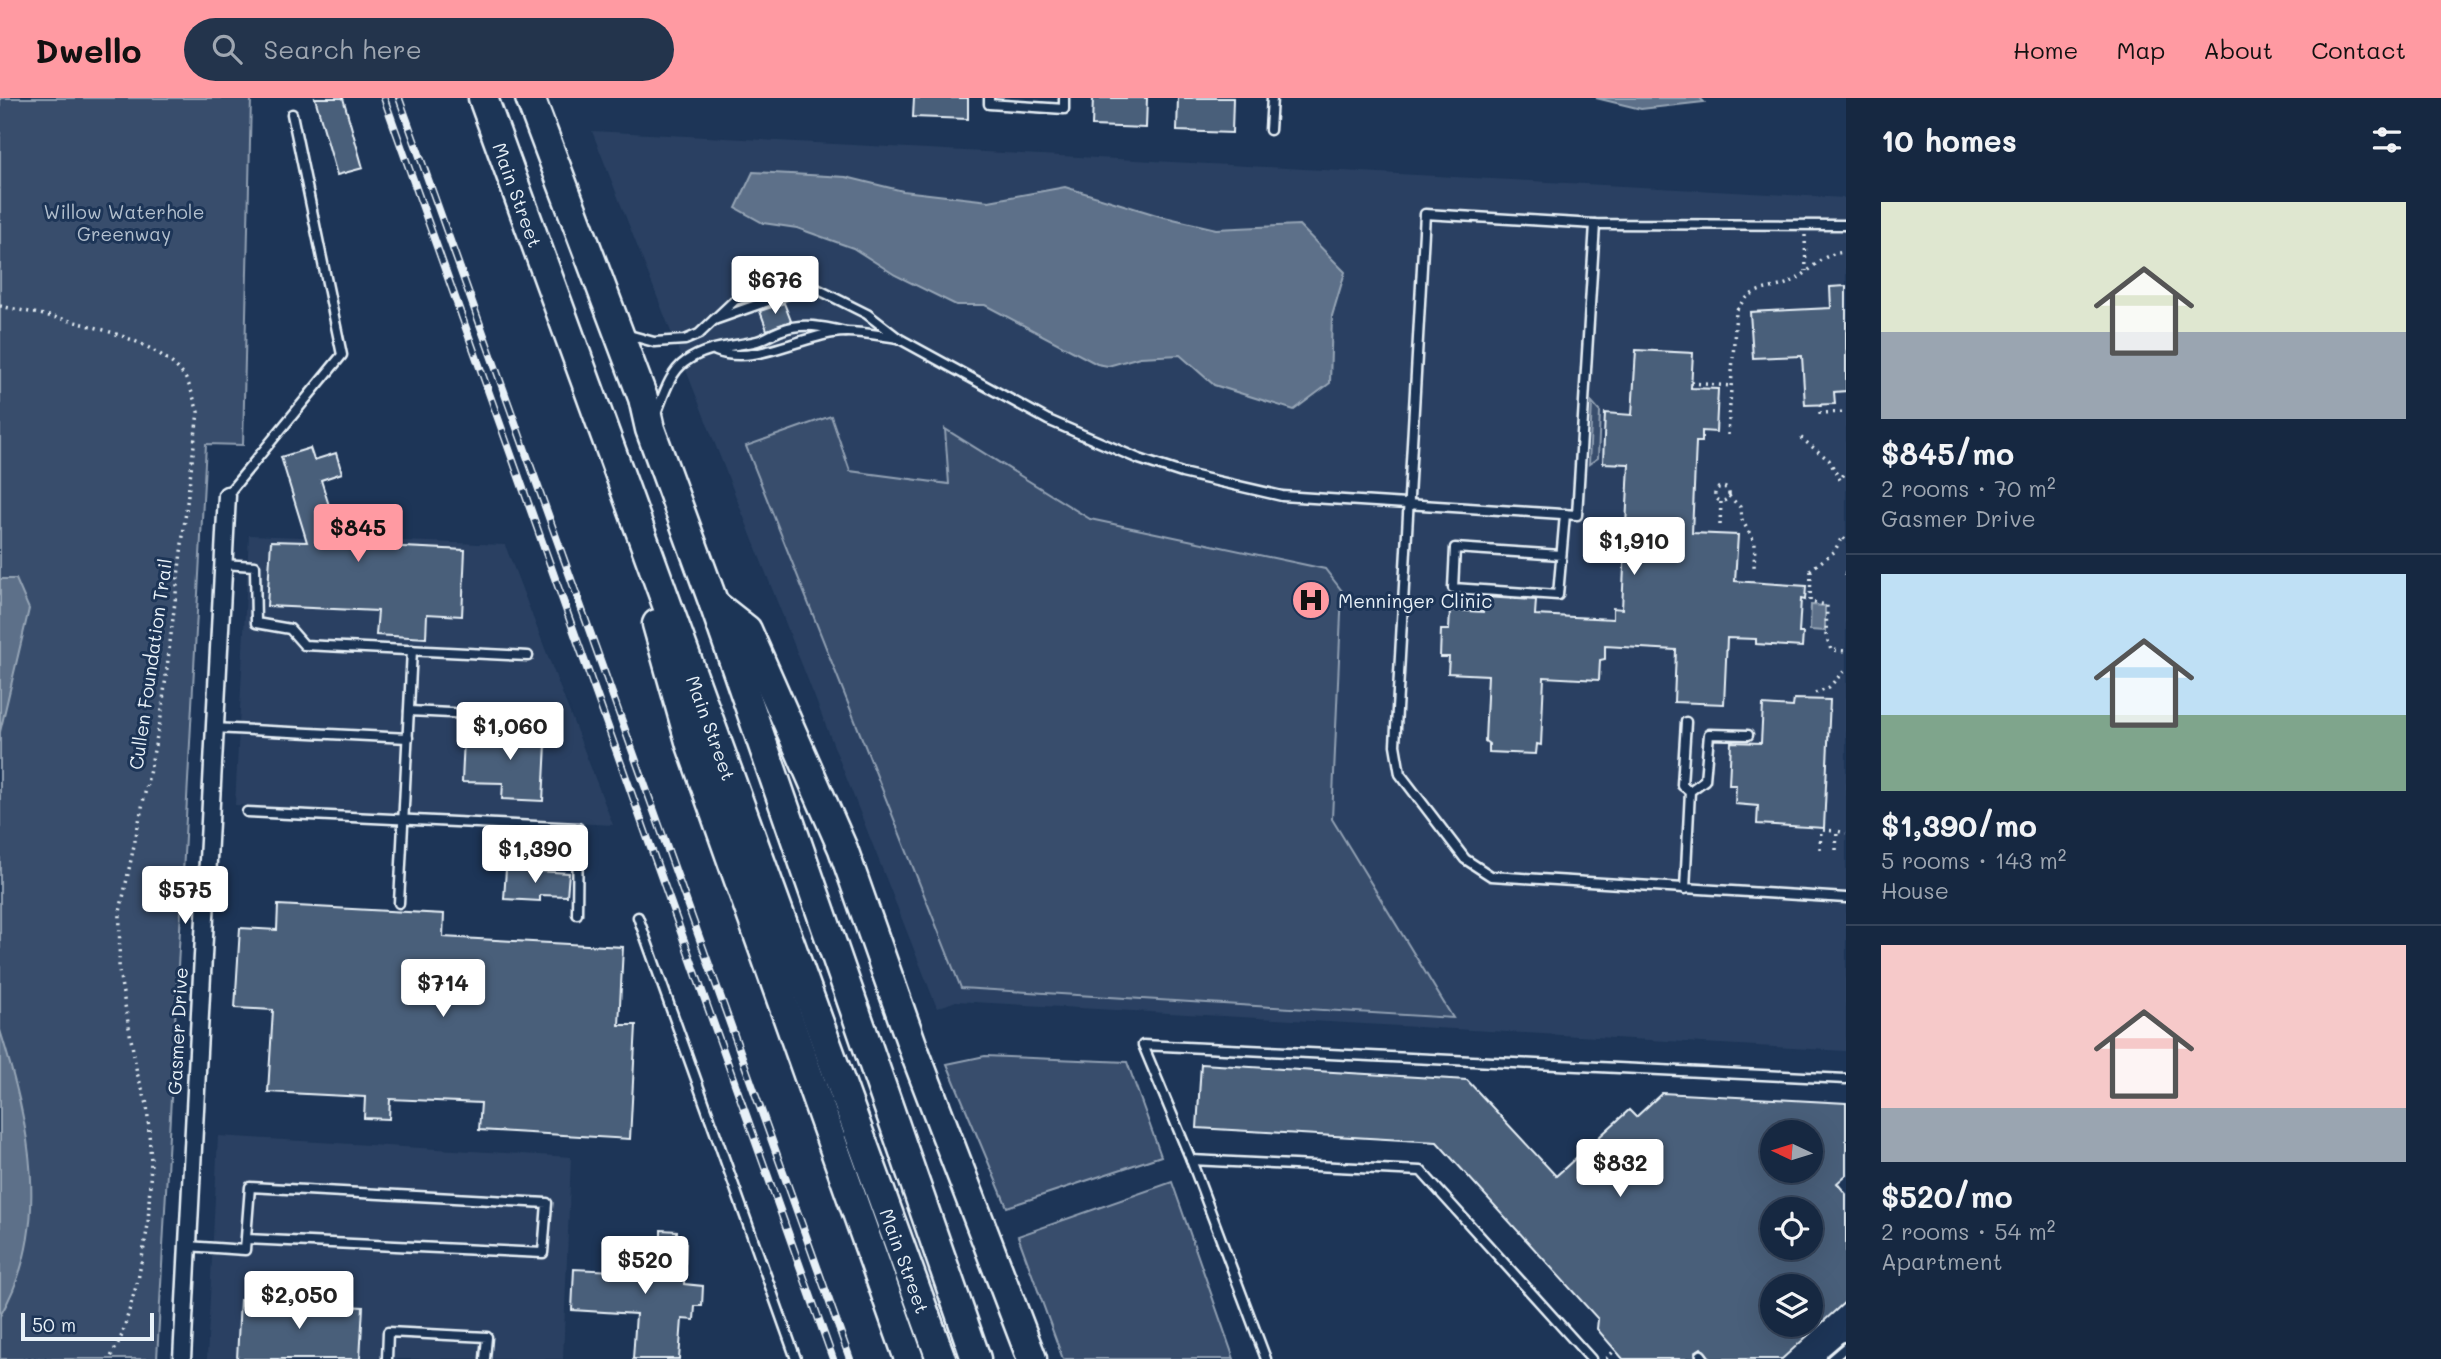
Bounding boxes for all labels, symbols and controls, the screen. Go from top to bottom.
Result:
search box [184,18,674,81]
text: Dwello [35,28,142,71]
icon: search [208,30,246,68]
text: Search here [264,32,422,66]
text: Home [2013,34,2078,65]
text: Map [2116,34,2165,65]
text: About [2203,34,2273,65]
text: Contact [2311,34,2406,65]
text: 10 homes [1881,120,2017,160]
icon: filters [2368,121,2406,159]
street label: Main Street [488,139,549,251]
park label: Willow Waterhole Greenway [44,199,204,246]
icon: home [2081,248,2207,374]
pin: $676 [734,256,816,316]
text: $676 [748,264,802,294]
text: $845/mo [1881,433,2014,473]
text: 2 rooms · 70 m² [1881,473,2056,503]
text: Gasmer Drive [1881,503,2036,533]
pin: $845 [317,504,399,564]
text: $845 [330,512,386,542]
pin: $1,910 [1577,518,1691,577]
text: $1,910 [1599,525,1669,555]
street label: Cullen Foundation Trail [123,557,177,771]
hospital icon: Menninger Clinic [1290,579,1332,621]
place label: Menninger Clinic [1338,588,1492,613]
icon: home [2081,620,2207,746]
street label: Main Street [681,672,742,784]
pin: $1,060 [453,702,567,762]
text: $1,060 [473,710,547,740]
text: $1,390/mo [1881,805,2037,845]
pin: $1,390 [478,826,592,885]
text: $1,390 [498,833,572,863]
text: 5 rooms · 143 m² [1881,845,2067,875]
pin: $575 [144,866,226,926]
text: $575 [158,874,212,904]
text: House [1881,875,1949,905]
pin: $714 [402,960,484,1019]
street label: Gasmer Drive [161,966,193,1096]
text: $714 [417,967,469,997]
icon: home [2081,991,2207,1117]
north arrow [1760,1120,1824,1183]
map controls [1760,1120,1823,1337]
pin: $832 [1579,1140,1661,1199]
text: $832 [1592,1147,1648,1177]
text: $520/mo [1881,1176,2013,1216]
button: locate [1760,1197,1823,1260]
street label: Main Street [875,1205,936,1317]
text: 2 rooms · 54 m² [1881,1216,2056,1246]
pin: $520 [604,1236,686,1296]
text: $520 [617,1244,673,1274]
text: Apartment [1881,1246,2003,1276]
pin: $2,050 [242,1272,356,1331]
button: layers [1760,1274,1823,1337]
text: $2,050 [260,1279,338,1309]
scale bar [21,1310,154,1342]
text: 50 m [32,1312,76,1337]

